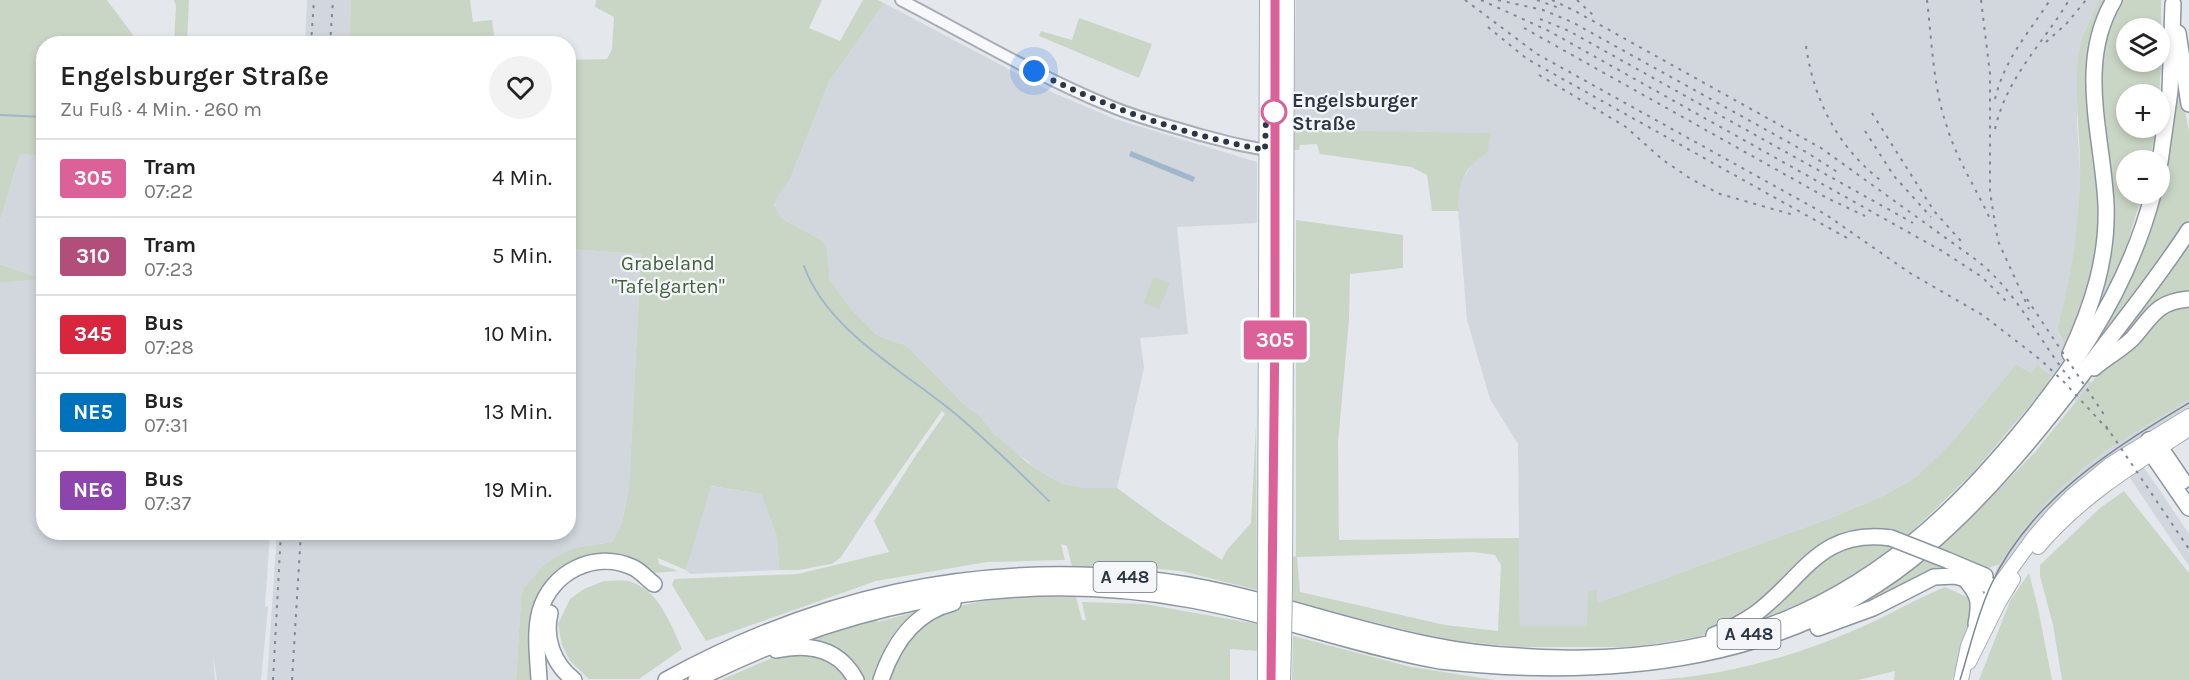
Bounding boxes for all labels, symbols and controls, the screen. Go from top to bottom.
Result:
map controls [2116,18,2170,204]
button: layers [2116,18,2170,72]
button: heart [489,56,552,119]
your location [1019,56,1049,86]
text: Engelsburger Straße [60,59,329,92]
button: + [2116,84,2170,138]
place label: Engelsburger Straße [1292,89,1418,135]
text: Zu Fuß · 4 Min. · 260 m [60,98,262,121]
marker: Engelsburger Straße [1261,99,1287,125]
button: − [2116,150,2170,204]
text: Tram [144,154,196,180]
text: 4 Min. [492,165,552,191]
text: 305 [74,166,112,190]
text: 07:22 [144,180,193,203]
text: Tram [144,232,196,258]
text: 5 Min. [492,243,552,269]
text: 310 [76,244,110,268]
park label: Grabeland "Tafelgarten" [611,252,725,298]
text: 07:23 [144,258,193,281]
text: Bus [144,310,184,336]
line badge: 305 [1240,320,1310,360]
text: 10 Min. [484,321,552,347]
text: 345 [74,322,112,346]
text: 305 [1256,328,1294,352]
text: 07:28 [144,336,194,359]
text: Bus [144,388,184,414]
text: 13 Min. [484,399,552,425]
text: NE5 [73,400,113,424]
text: 07:31 [144,414,188,437]
text: Bus [144,466,184,492]
text: 19 Min. [484,477,552,503]
text: NE6 [73,478,113,502]
text: 07:37 [144,492,191,515]
road number: A 448 [1094,562,1156,592]
road number: A 448 [1718,619,1780,649]

